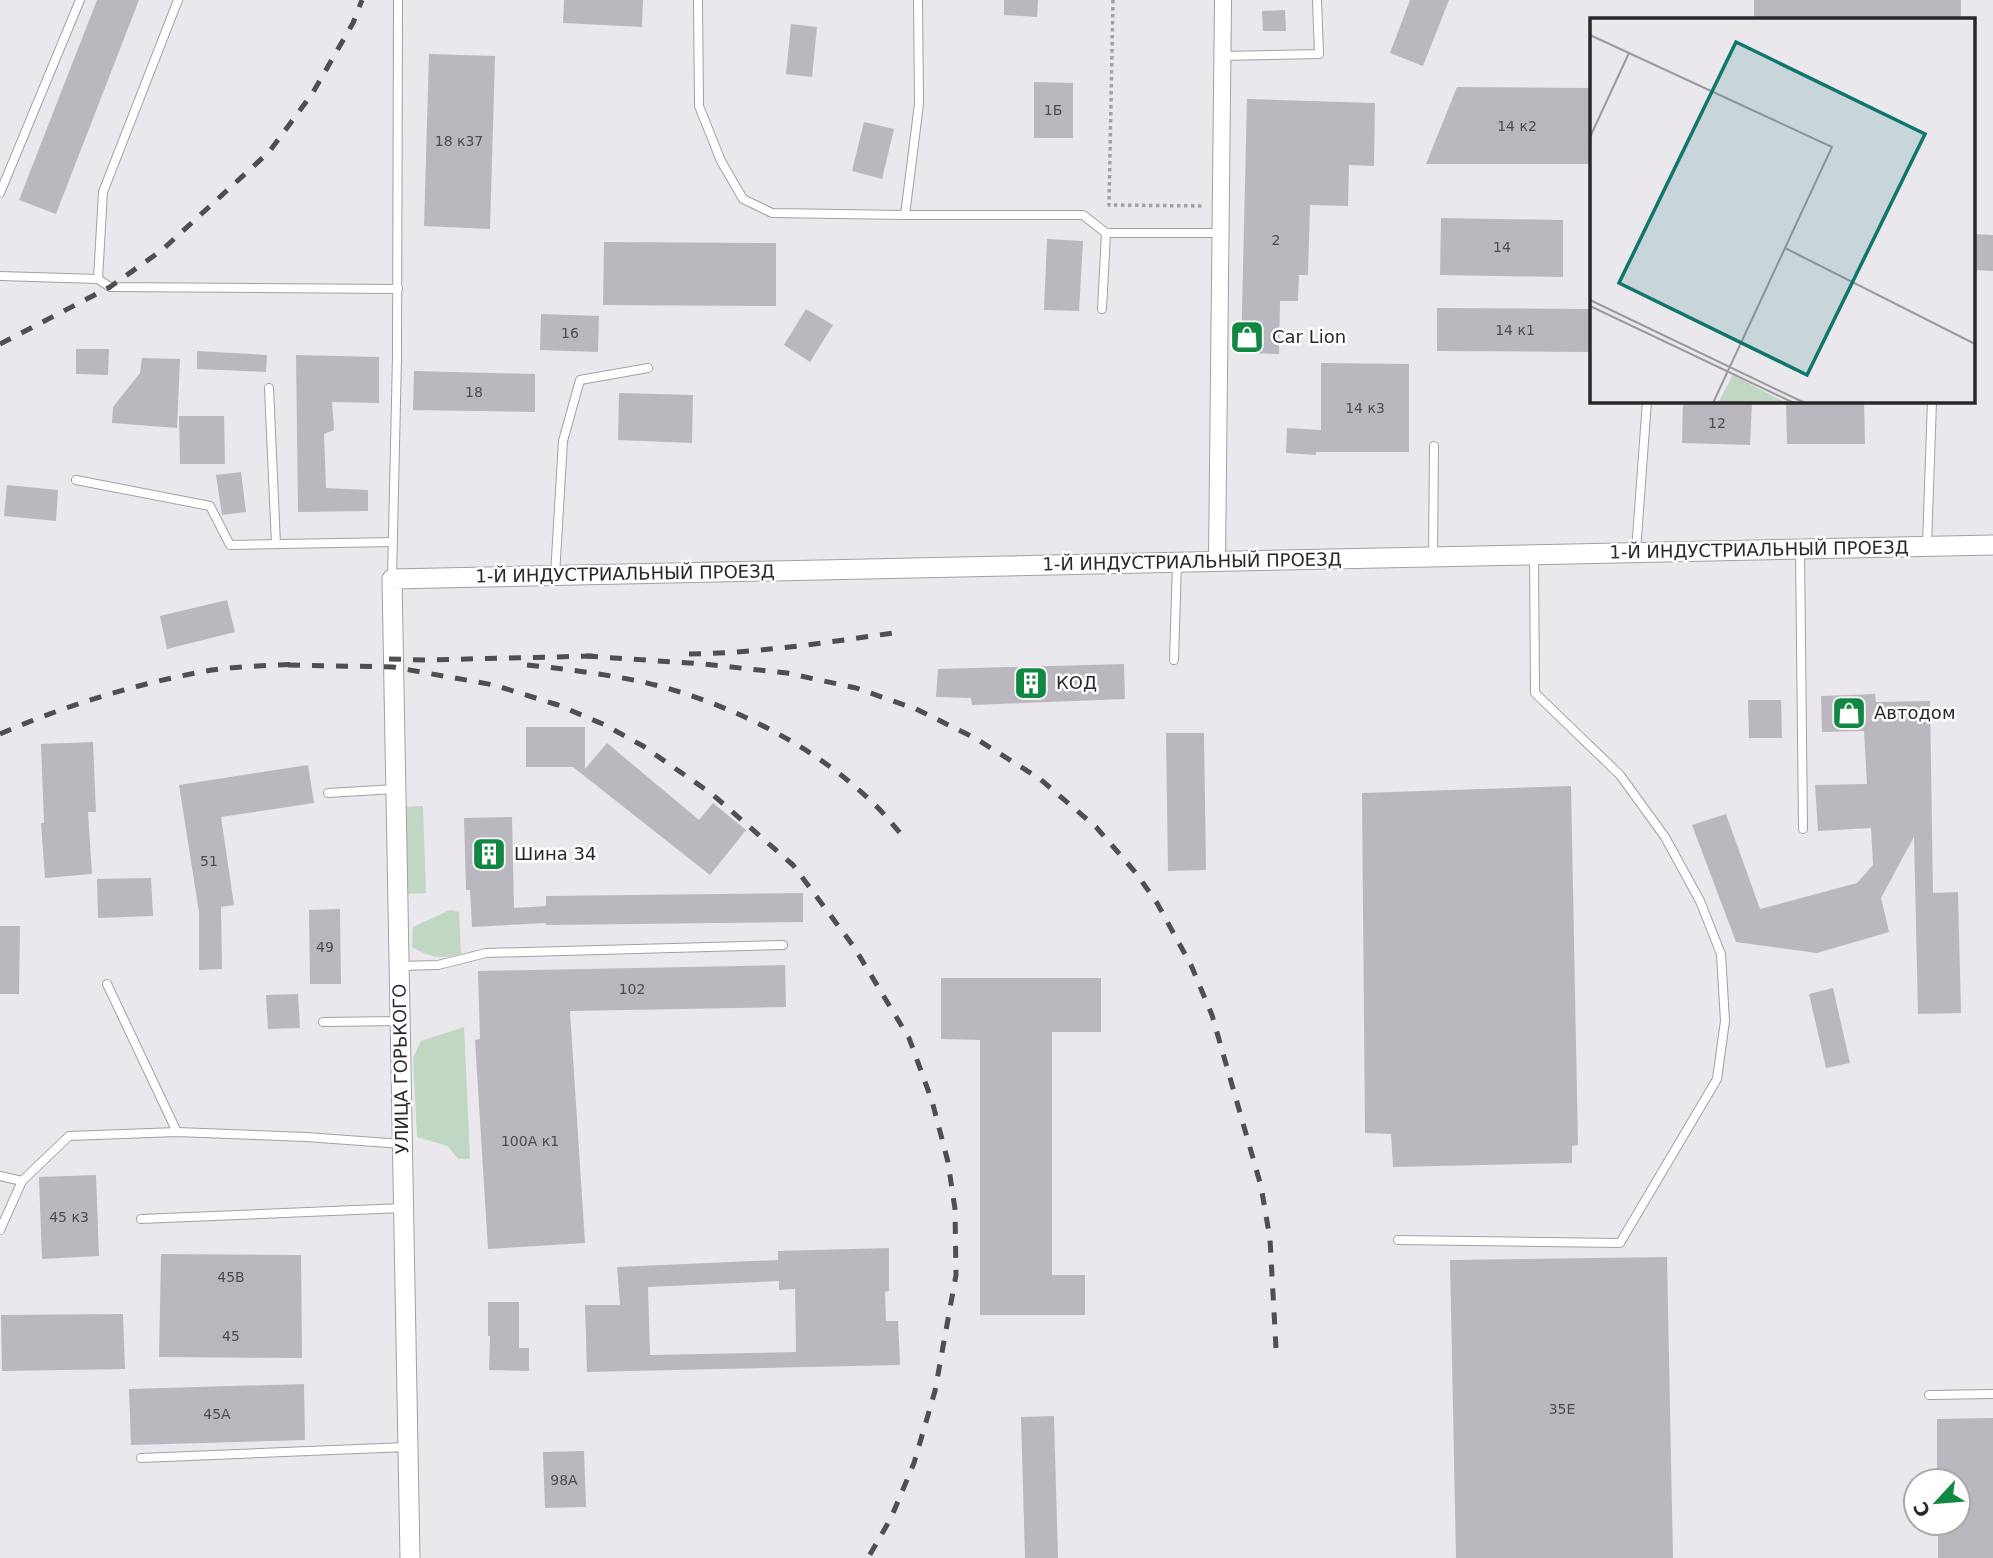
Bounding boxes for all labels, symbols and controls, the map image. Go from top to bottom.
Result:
inset map [1590,18,1976,402]
house number: 1Б [1044,102,1062,118]
house number: 14 к2 [1497,118,1537,134]
house number: 18 к37 [435,133,483,149]
house number: 2 [1272,232,1280,248]
house number: 14 [1493,239,1511,255]
shop icon: Car Lion [1228,318,1266,356]
house number: 14 к1 [1495,322,1535,338]
house number: 16 [561,325,579,341]
place label: Car Lion [1272,326,1346,347]
house number: 18 [465,384,483,400]
house number: 14 к3 [1345,400,1385,416]
house number: 12 [1708,415,1726,431]
street label: 1-Й ИНДУСТРИАЛЬНЫЙ ПРОЕЗД [1609,536,1909,563]
street label: 1-Й ИНДУСТРИАЛЬНЫЙ ПРОЕЗД [1042,548,1342,575]
street label: 1-Й ИНДУСТРИАЛЬНЫЙ ПРОЕЗД [475,560,775,587]
building icon: КОД [1012,664,1050,702]
place label: КОД [1056,672,1097,693]
shop icon: Автодом [1830,694,1868,732]
place label: Автодом [1874,702,1955,723]
building icon: Шина 34 [470,835,508,873]
place label: Шина 34 [514,843,596,864]
house number: 51 [200,853,218,869]
house number: 49 [316,939,334,955]
house number: 102 [619,981,645,997]
street label: УЛИЦА ГОРЬКОГО [389,984,412,1154]
house number: 100А к1 [501,1133,559,1149]
house number: 45 к3 [49,1209,89,1225]
house number: 45В [217,1269,245,1285]
house number: 45 [222,1328,240,1344]
house number: 35Е [1549,1401,1575,1417]
house number: 45А [203,1406,231,1422]
north arrow [1902,1467,1972,1537]
house number: 98А [550,1472,578,1488]
text: С [1909,1498,1935,1521]

